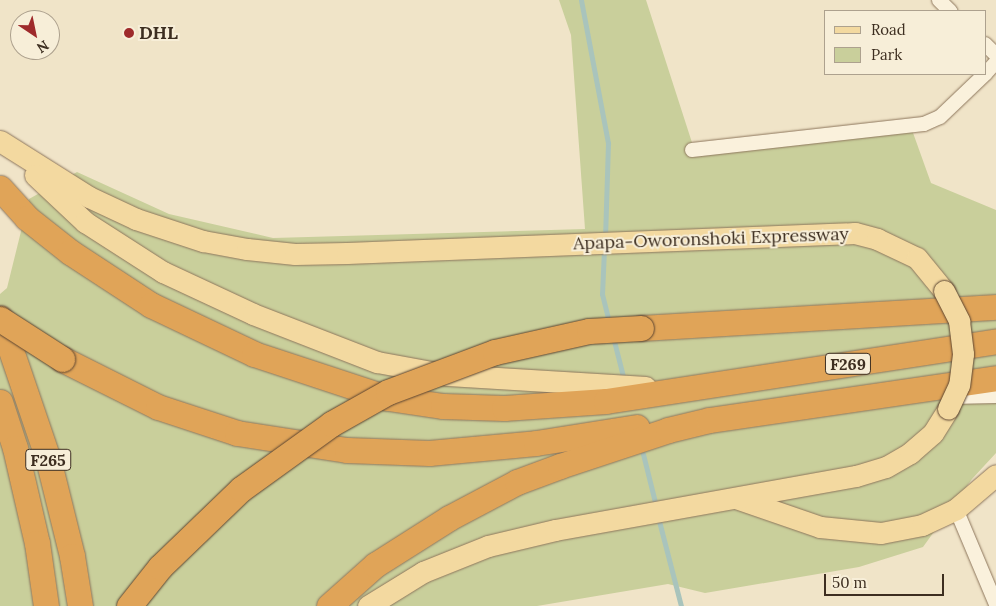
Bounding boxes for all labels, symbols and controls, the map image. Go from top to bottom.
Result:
north arrow [10,10,60,60]
legend [824,10,986,75]
text: Road [871,20,906,39]
place label: DHL [139,22,178,44]
marker: DHL [123,27,135,39]
text: N [33,36,52,57]
text: Park [871,45,902,64]
street label: Apapa-Oworonshoki Expressway [573,223,849,255]
road number: F269 [824,350,872,378]
road number: F265 [24,446,72,474]
scale bar [826,564,946,596]
text: 50 m [832,573,867,592]

